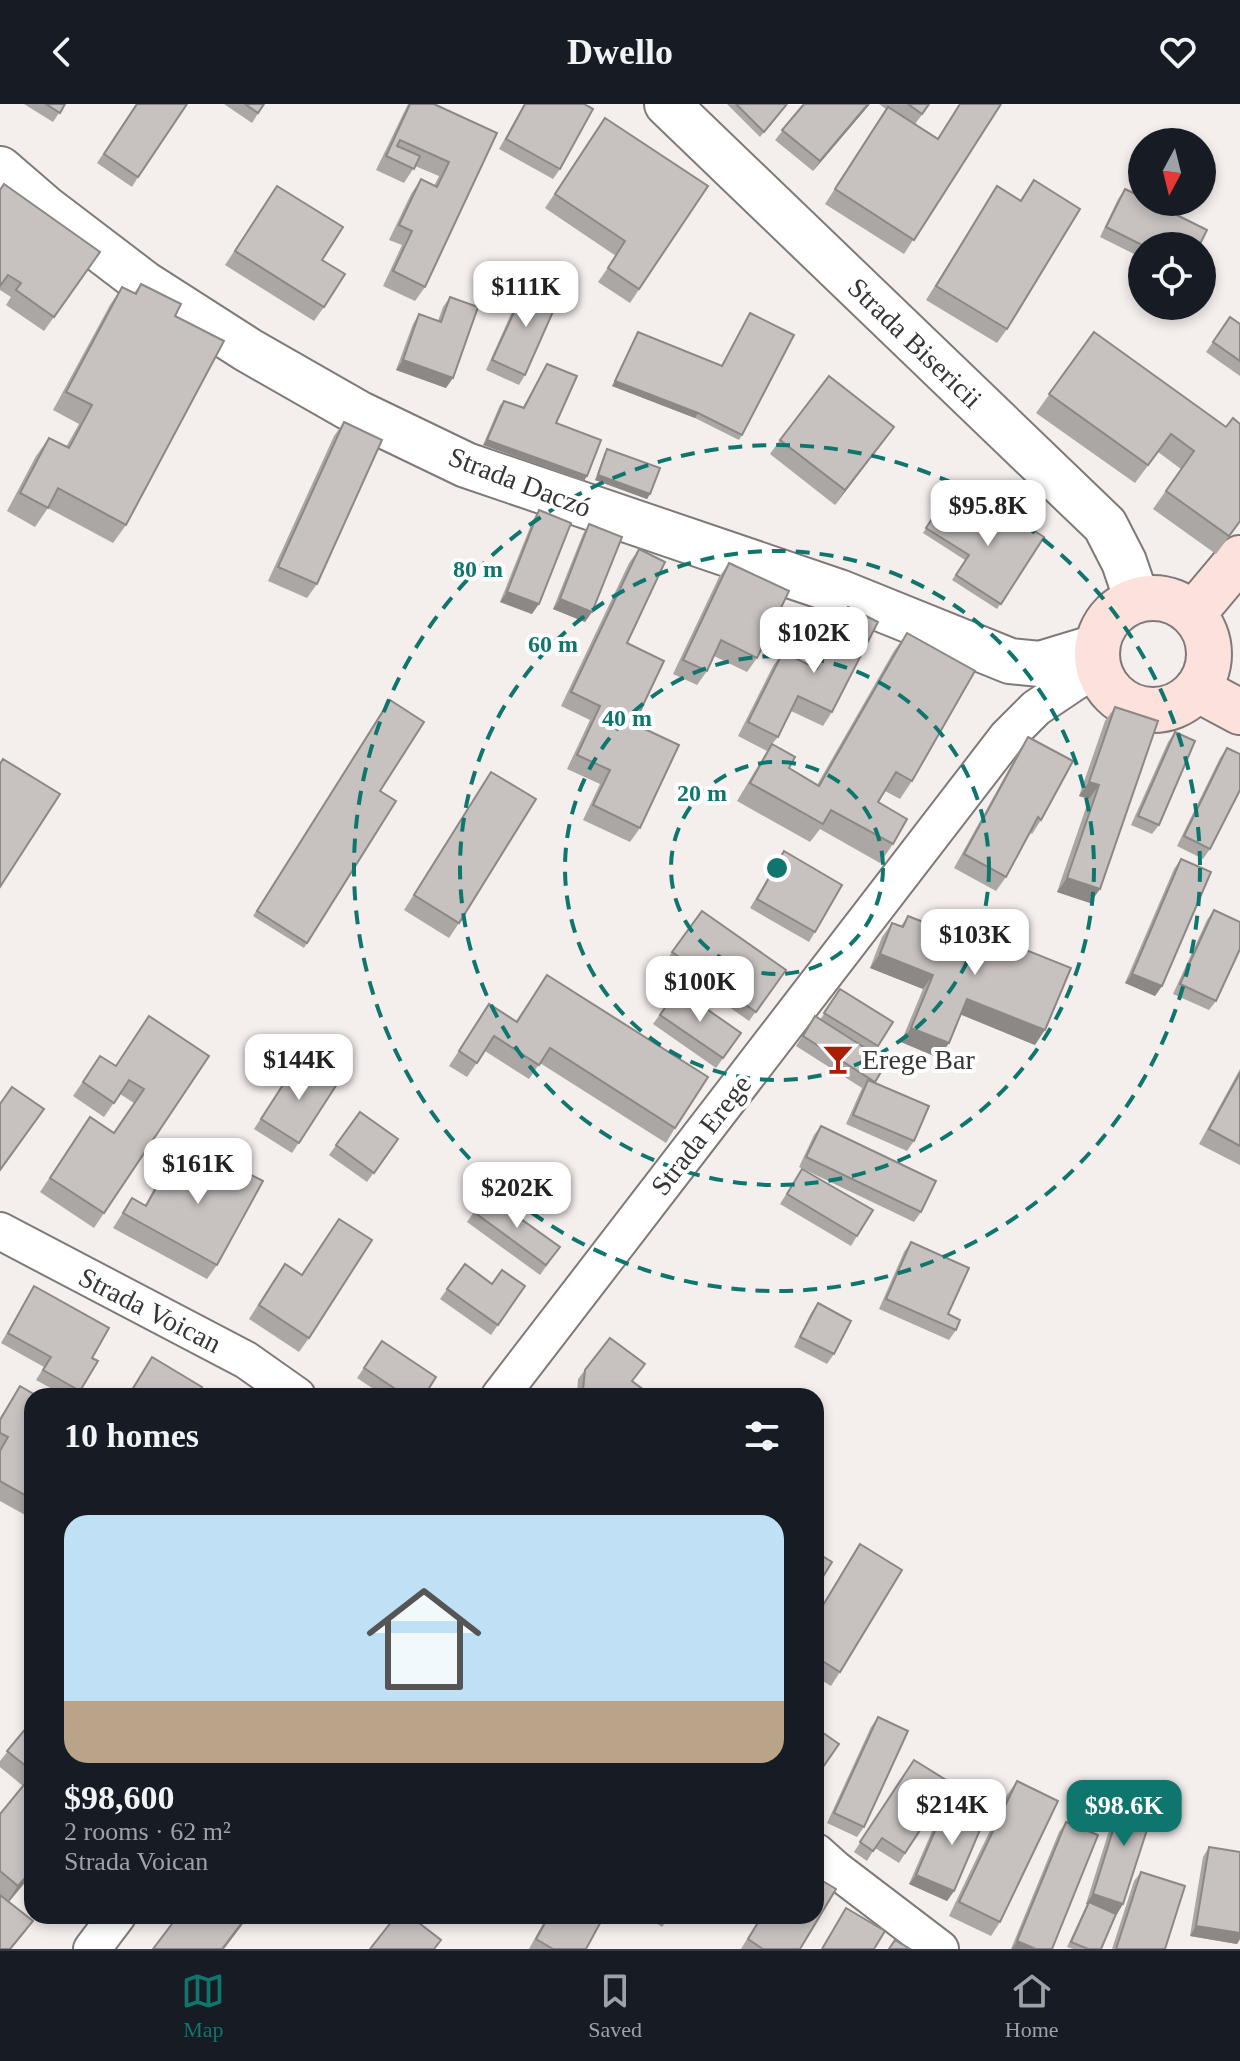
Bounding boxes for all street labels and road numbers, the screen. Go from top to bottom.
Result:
street label: Strada Bisericii [842,272,988,415]
street label: Strada Daczó [444,441,596,523]
street label: Strada Erege [645,1069,757,1201]
street label: Strada Voican [74,1261,226,1359]

